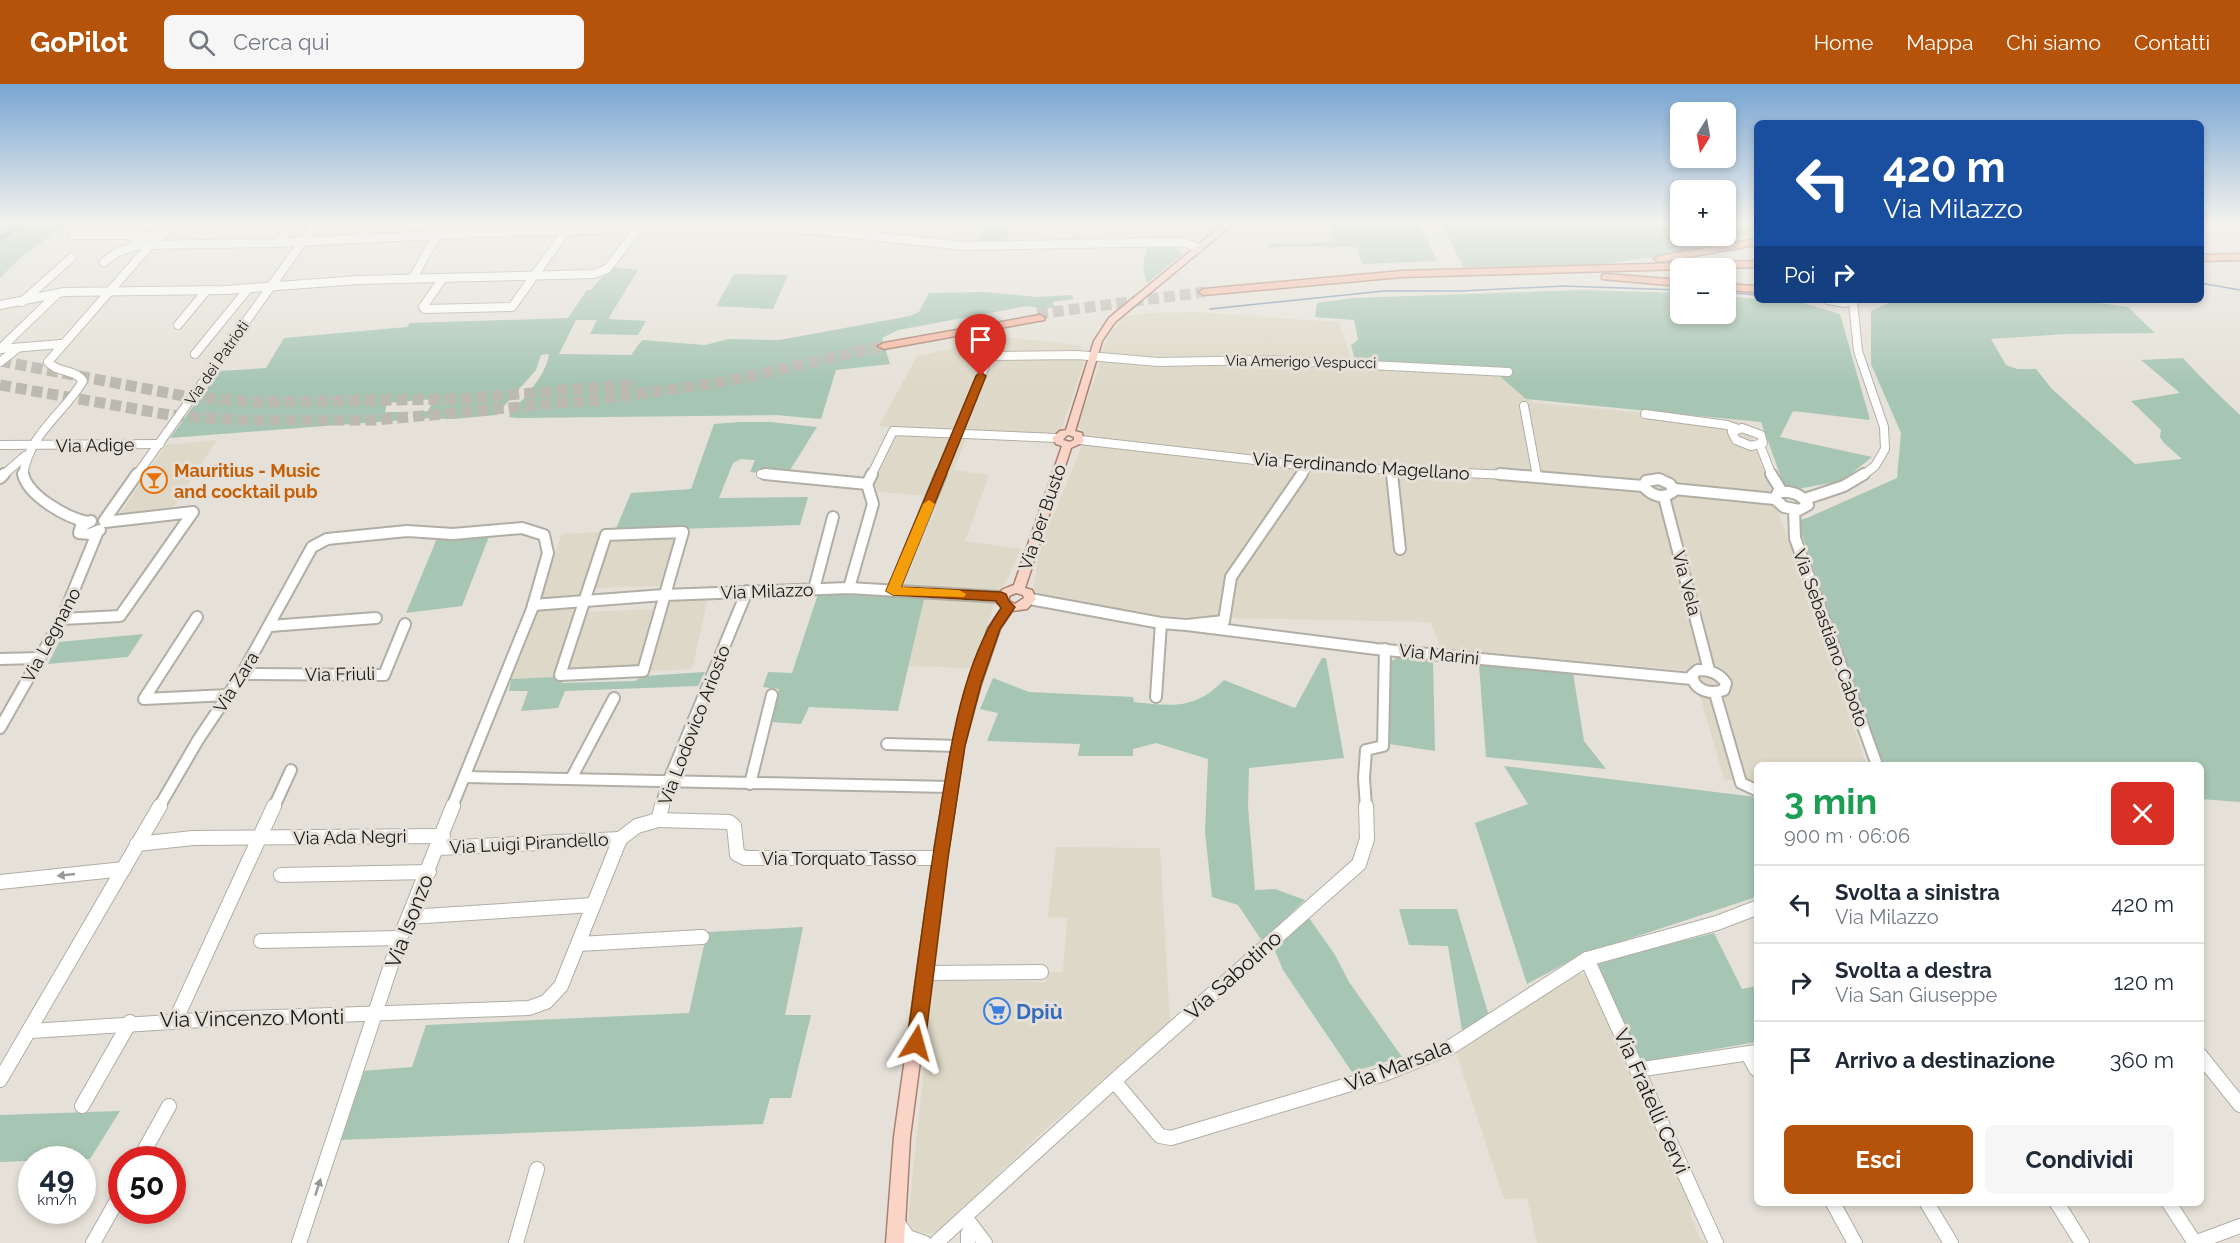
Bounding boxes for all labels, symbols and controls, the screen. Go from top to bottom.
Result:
search box [164,15,584,69]
text: GoPilot [30,26,128,59]
icon: search [185,26,218,59]
text: Cerca qui [233,29,329,55]
text: Home [1814,30,1873,55]
text: Mappa [1906,30,1973,55]
text: Chi siamo [2006,30,2101,55]
text: Contatti [2134,30,2210,55]
north arrow [1670,102,1736,168]
map controls [1670,102,1736,324]
text: 420 m [1883,143,2006,192]
icon: left [1784,144,1862,222]
button: + [1670,180,1736,246]
text: Via Milazzo [1883,193,2023,224]
button: − [1670,258,1736,324]
icon: right [1827,258,1860,291]
text: Poi [1784,262,1815,288]
pin [955,314,1006,376]
street label: Via dei Patrioti [181,317,253,409]
icon: arrive [964,323,997,356]
street label: Via Amerigo Vespucci [1225,352,1377,372]
street label: Via Adige [55,434,135,456]
street label: Via Ferdinando Magellano [1252,448,1471,484]
place label: Mauritius - Music and cocktail pub [174,460,320,502]
street label: Via per Busto [1014,461,1070,573]
bar icon: Mauritius - Music and cocktail pub [139,465,169,495]
street label: Via Sebastiano Caboto [1789,546,1873,730]
street label: Via Vela [1668,548,1706,618]
street label: Via Milazzo [720,579,814,603]
street label: Via Legnano [17,584,85,686]
street label: Via Marini [1398,639,1480,669]
street label: Via Lodovico Ariosto [654,642,734,808]
street label: Via Zara [209,648,263,716]
street label: Via Friuli [305,663,375,685]
text: 3 min [1784,780,1877,822]
button: close [2111,782,2174,845]
text: 900 m · 06:06 [1784,824,1910,848]
street label: Via Ada Negri [293,826,407,848]
street label: Via Luigi Pirandello [449,828,609,858]
street label: Via Torquato Tasso [762,848,917,869]
one-way arrow [56,870,75,880]
street label: Via Isonzo [380,871,438,971]
text: Svolta a sinistra [1835,879,2000,905]
icon: left [1784,888,1817,921]
text: 420 m [2111,891,2174,917]
text: Via Milazzo [1835,905,1939,929]
street label: Via Sabotino [1179,925,1287,1025]
text: Svolta a destra [1835,957,1992,983]
icon: right [1784,966,1817,999]
text: 120 m [2114,969,2174,995]
text: Via San Giuseppe [1835,983,1997,1007]
supermarket icon: Dpiù [982,996,1012,1026]
place label: Dpiù [1016,999,1063,1024]
street label: Via Vincenzo Monti [160,1004,344,1032]
position arrow [884,1011,948,1075]
street label: Via Fratelli Cervi [1609,1025,1695,1177]
street label: Via Marsala [1341,1033,1455,1097]
icon: arrive [1784,1044,1817,1077]
text: Arrivo a destinazione [1835,1047,2055,1073]
text: 360 m [2110,1047,2174,1073]
button: Esci [1784,1125,1973,1194]
button: Condividi [1985,1125,2174,1194]
speed limit sign: 50 [108,1146,186,1224]
text: 49 [40,1160,74,1195]
one-way arrow [313,1178,323,1196]
text: km/h [37,1191,77,1209]

